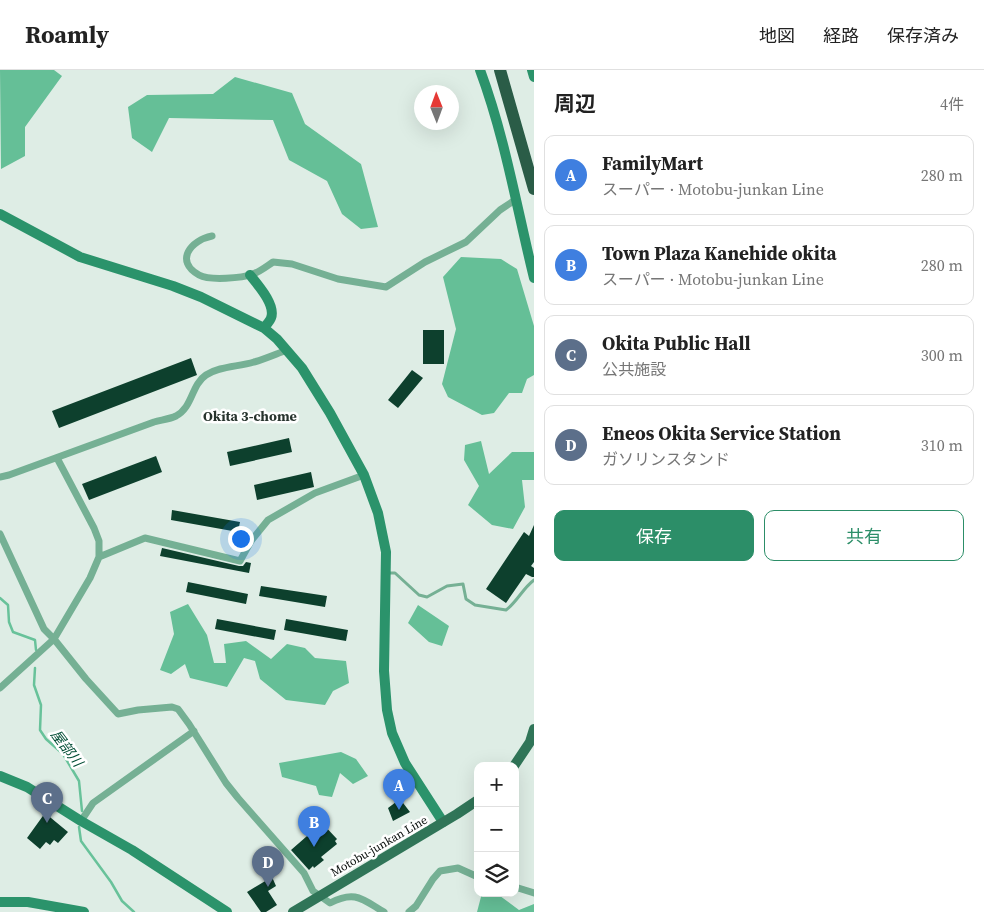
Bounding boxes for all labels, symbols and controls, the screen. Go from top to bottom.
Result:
text: Roamly [25,18,109,51]
text: 地図 [759,23,795,48]
text: 経路 [823,23,859,48]
text: 保存済み [887,23,959,48]
north arrow [414,85,459,130]
text: 周辺 [554,89,596,118]
text: 4件 [940,93,964,115]
text: FamilyMart [602,150,703,176]
text: A [566,164,576,186]
text: 280 m [921,164,963,186]
text: スーパー · Motobu-junkan Line [602,178,824,200]
text: Town Plaza Kanehide okita [602,240,837,266]
text: B [566,254,576,276]
text: 280 m [921,254,963,276]
text: スーパー · Motobu-junkan Line [602,268,824,290]
text: Okita Public Hall [602,330,751,356]
text: C [566,344,576,366]
text: 300 m [921,344,963,366]
text: 公共施設 [602,358,666,380]
district label: Okita 3-chome [203,406,297,426]
text: Eneos Okita Service Station [602,420,841,446]
text: D [565,434,577,456]
text: 310 m [921,434,963,456]
text: ガソリンスタンド [602,448,730,470]
button: 保存 [554,510,754,561]
button: 共有 [764,510,964,561]
your location [228,526,254,552]
water label: 屋部川 [46,725,89,772]
map controls [474,762,519,897]
button: + [474,762,519,807]
pin: A [383,769,415,810]
pin: C [31,782,63,823]
pin: B [298,806,330,847]
button: − [474,807,519,852]
street label: Motobu-junkan Line [328,812,430,880]
pin: D [252,846,284,887]
button: layers [474,852,519,897]

